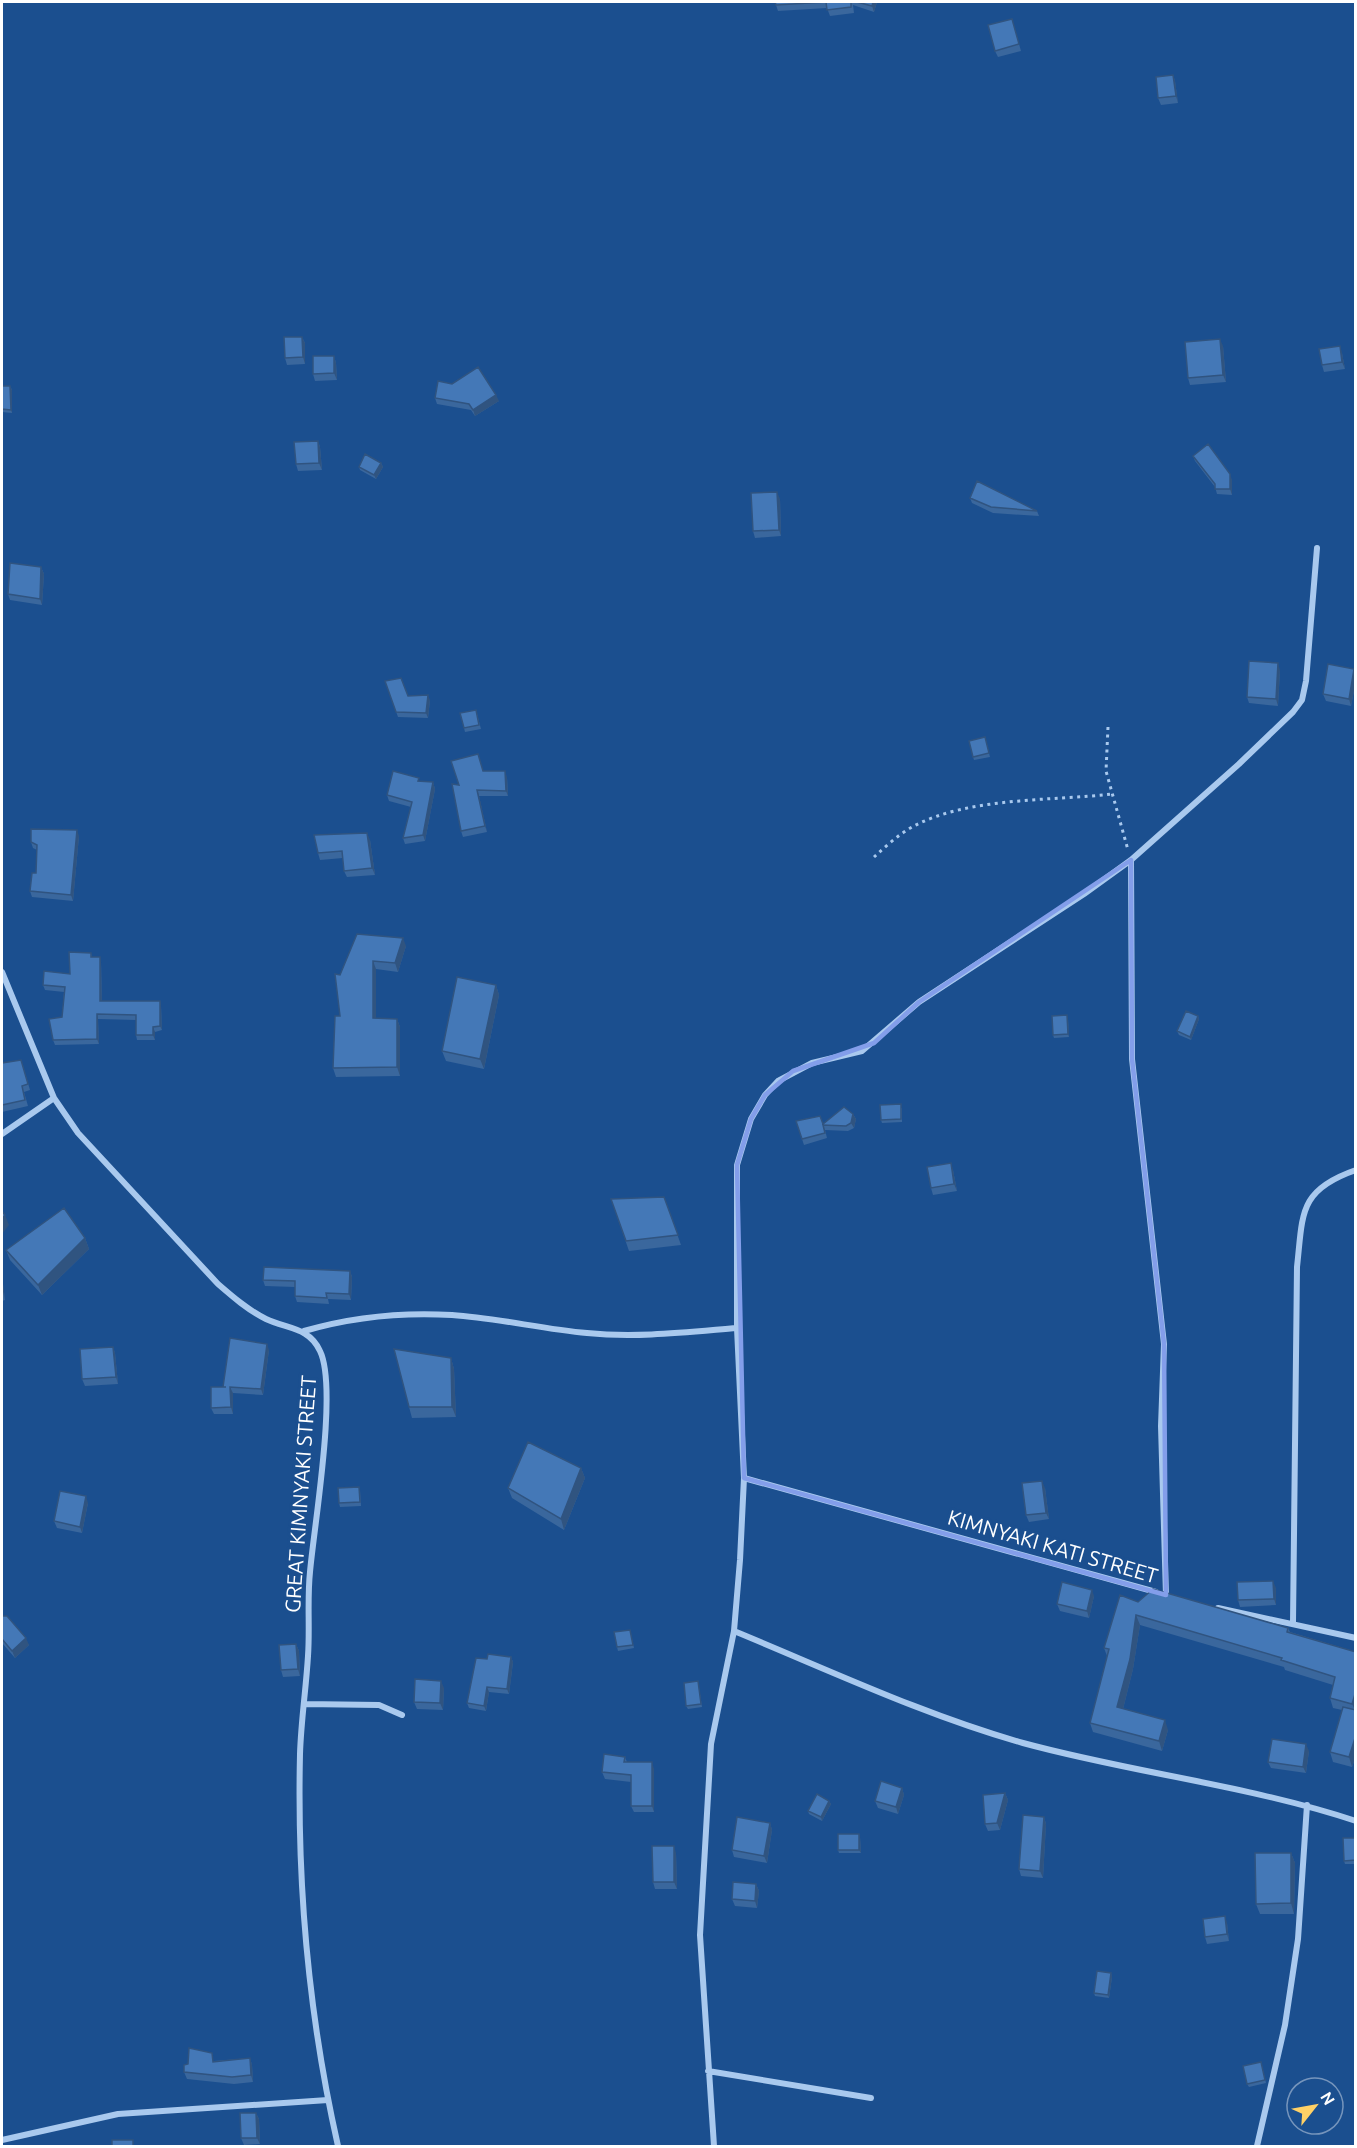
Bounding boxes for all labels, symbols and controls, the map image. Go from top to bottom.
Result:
street label: GREAT KIMNYAKI STREET [280,1374,320,1613]
street label: KIMNYAKI KATI STREET [945,1504,1161,1588]
north arrow [1285,2076,1345,2136]
text: N [1317,2089,1339,2108]

